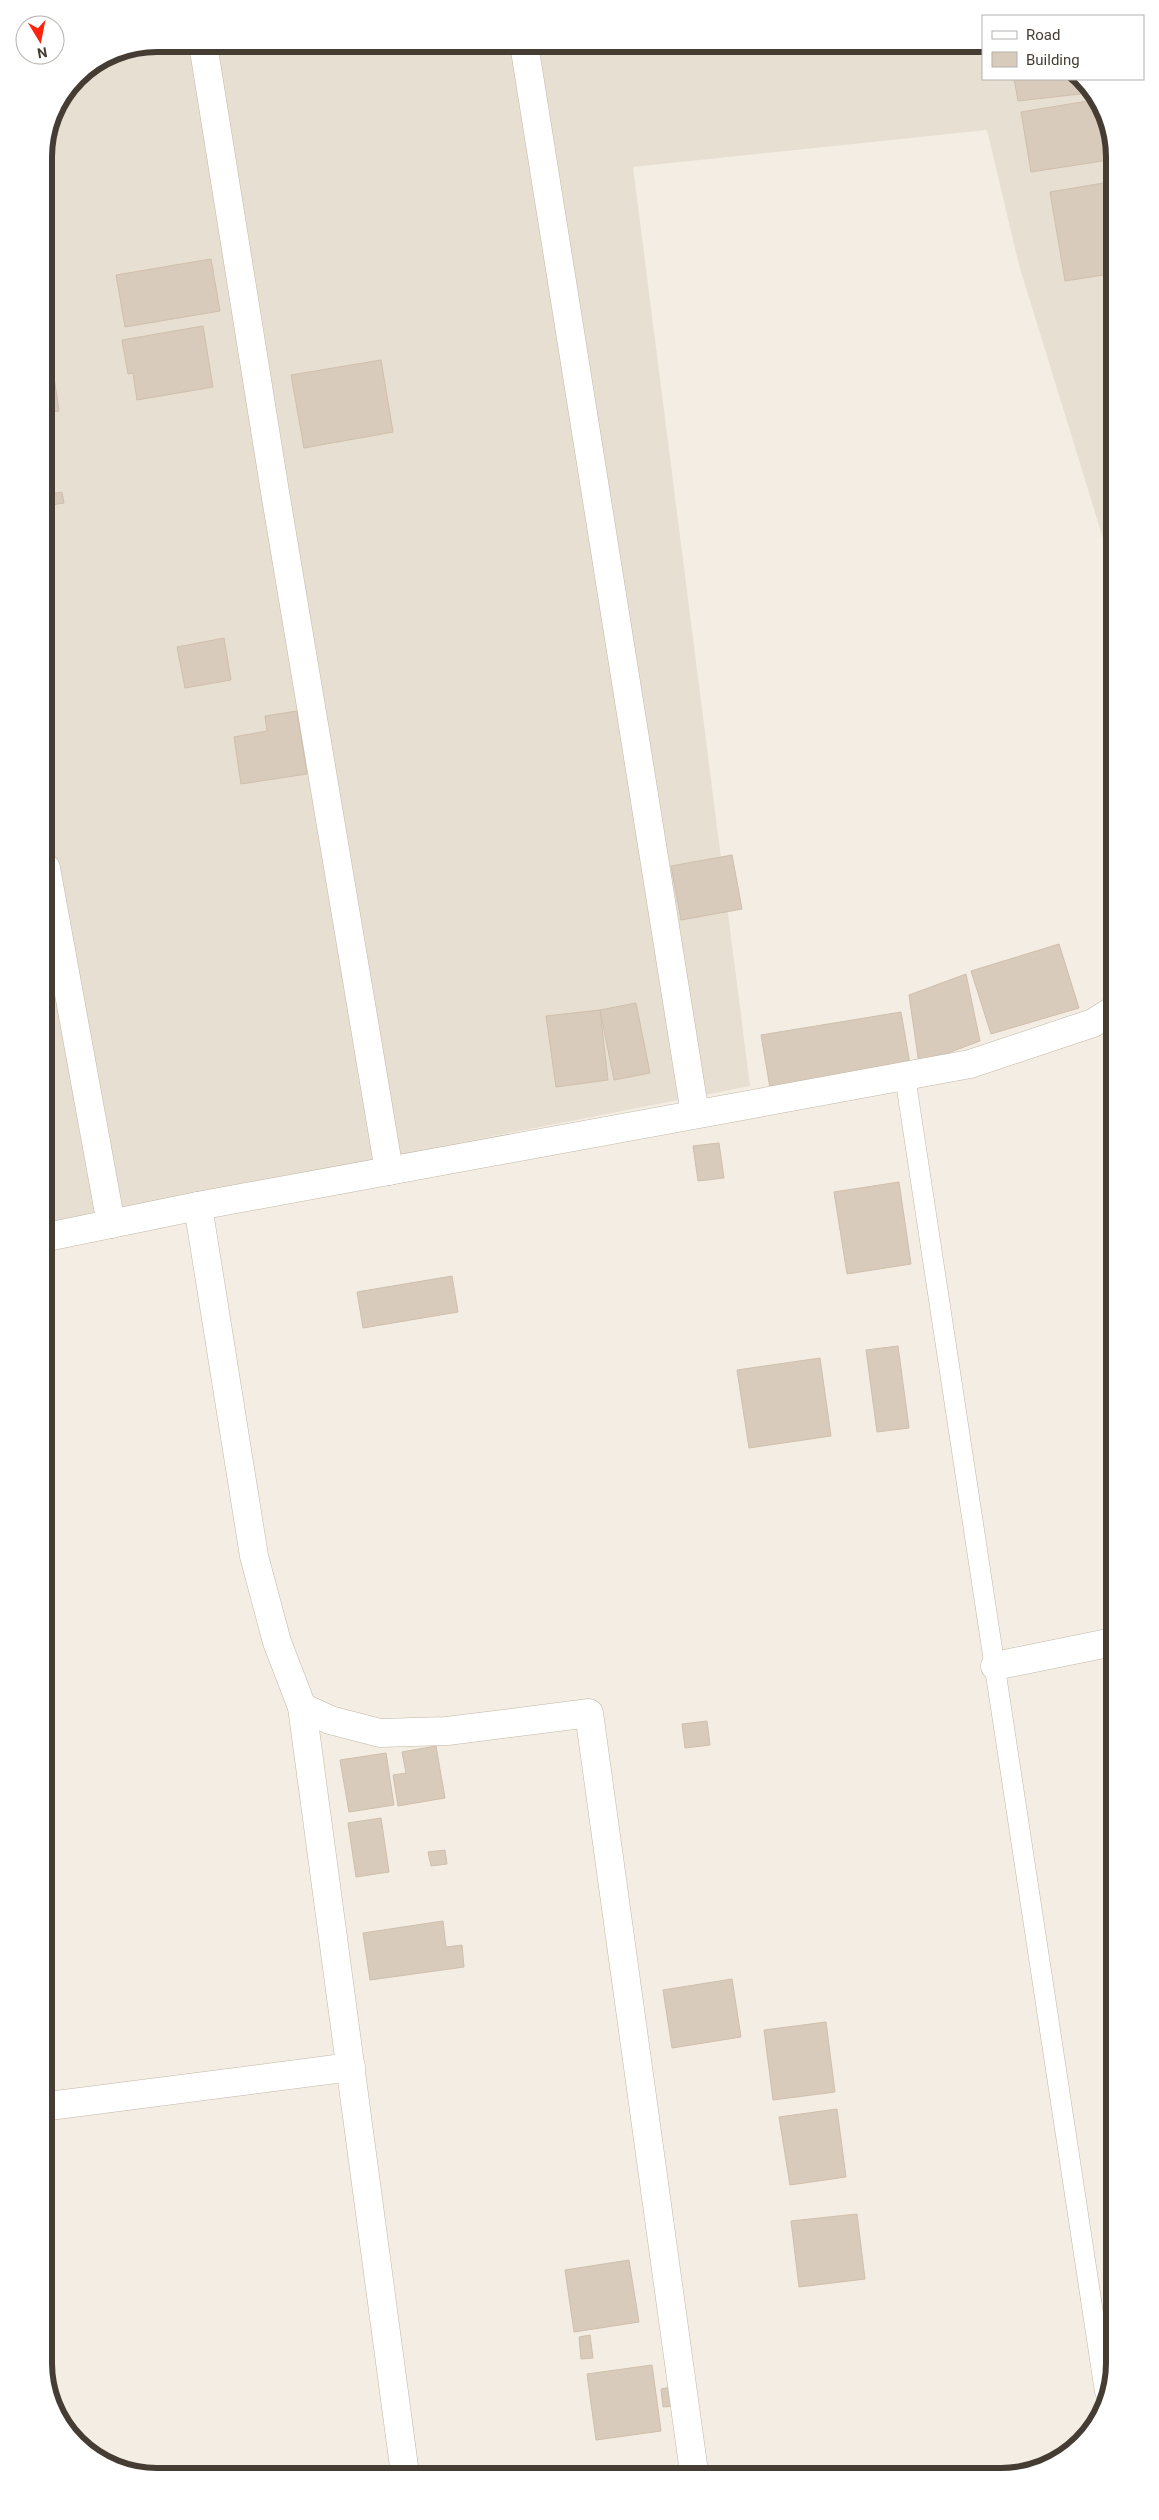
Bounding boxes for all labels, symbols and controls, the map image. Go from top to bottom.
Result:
north arrow [15,15,65,65]
legend [982,15,1144,80]
text: Road [1026,26,1060,44]
text: N [36,44,49,62]
text: Building [1026,51,1080,69]

